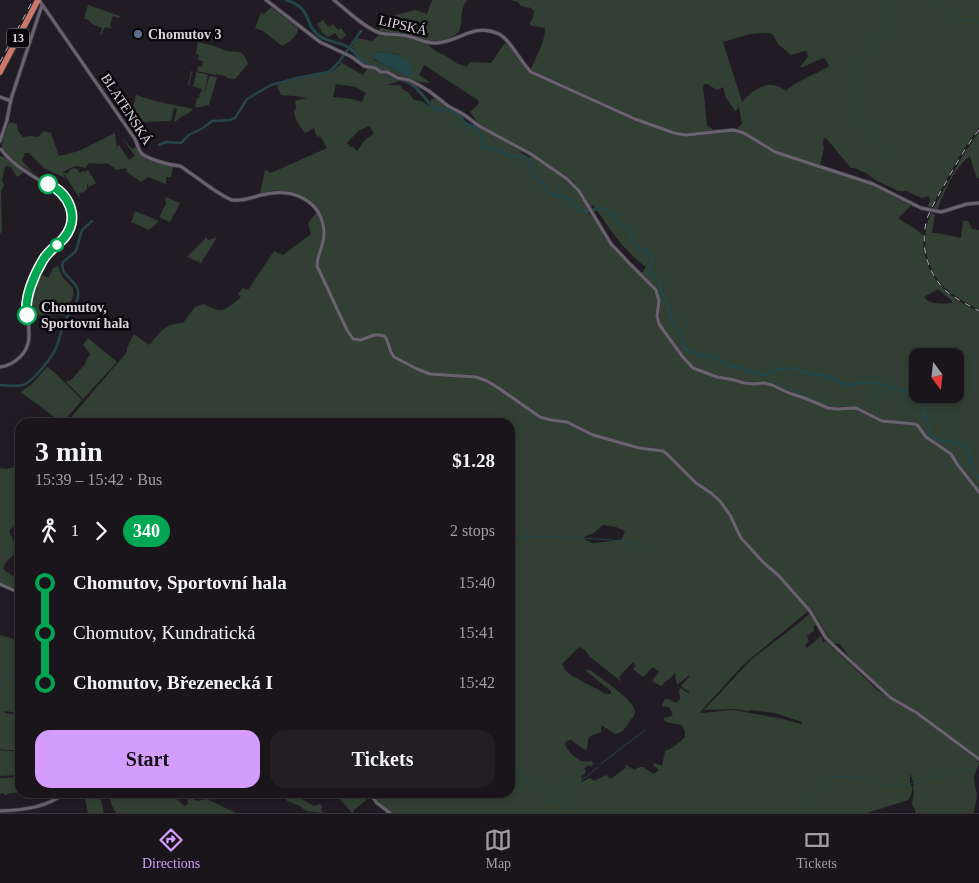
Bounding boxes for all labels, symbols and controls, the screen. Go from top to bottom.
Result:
street label: LIPSKÁ [377,12,430,39]
place label: Chomutov 3 [148,27,222,42]
road number: 13 [7,28,29,48]
marker: Chomutov 3 [132,28,144,40]
street label: BLATENSKÁ [98,70,156,148]
unlabelled marker [38,174,58,194]
unlabelled marker [50,238,64,252]
place label: Chomutov, Sportovní hala [41,300,129,331]
marker: Chomutov, Sportovní hala [17,305,37,325]
north arrow [909,348,964,402]
map controls [909,348,964,403]
text: 3 min [35,436,103,467]
text: $1.28 [452,450,495,471]
text: 15:39 – 15:42 · Bus [35,471,162,488]
icon: walk [35,517,63,545]
icon: forward [87,517,115,545]
text: 340 [133,521,160,541]
text: 1 [71,522,79,539]
text: 2 stops [450,522,495,539]
text: Chomutov, Sportovní hala [73,572,287,593]
text: 15:40 [459,574,495,591]
text: Chomutov, Kundratická [73,622,255,643]
text: 15:41 [459,624,495,641]
text: Chomutov, Březenecká I [73,672,273,693]
text: 15:42 [459,674,495,691]
button: Start [35,730,260,788]
button: Tickets [270,730,495,788]
tab: Directions [142,826,200,872]
tab: Map [484,826,512,872]
tab: Tickets [796,826,837,872]

